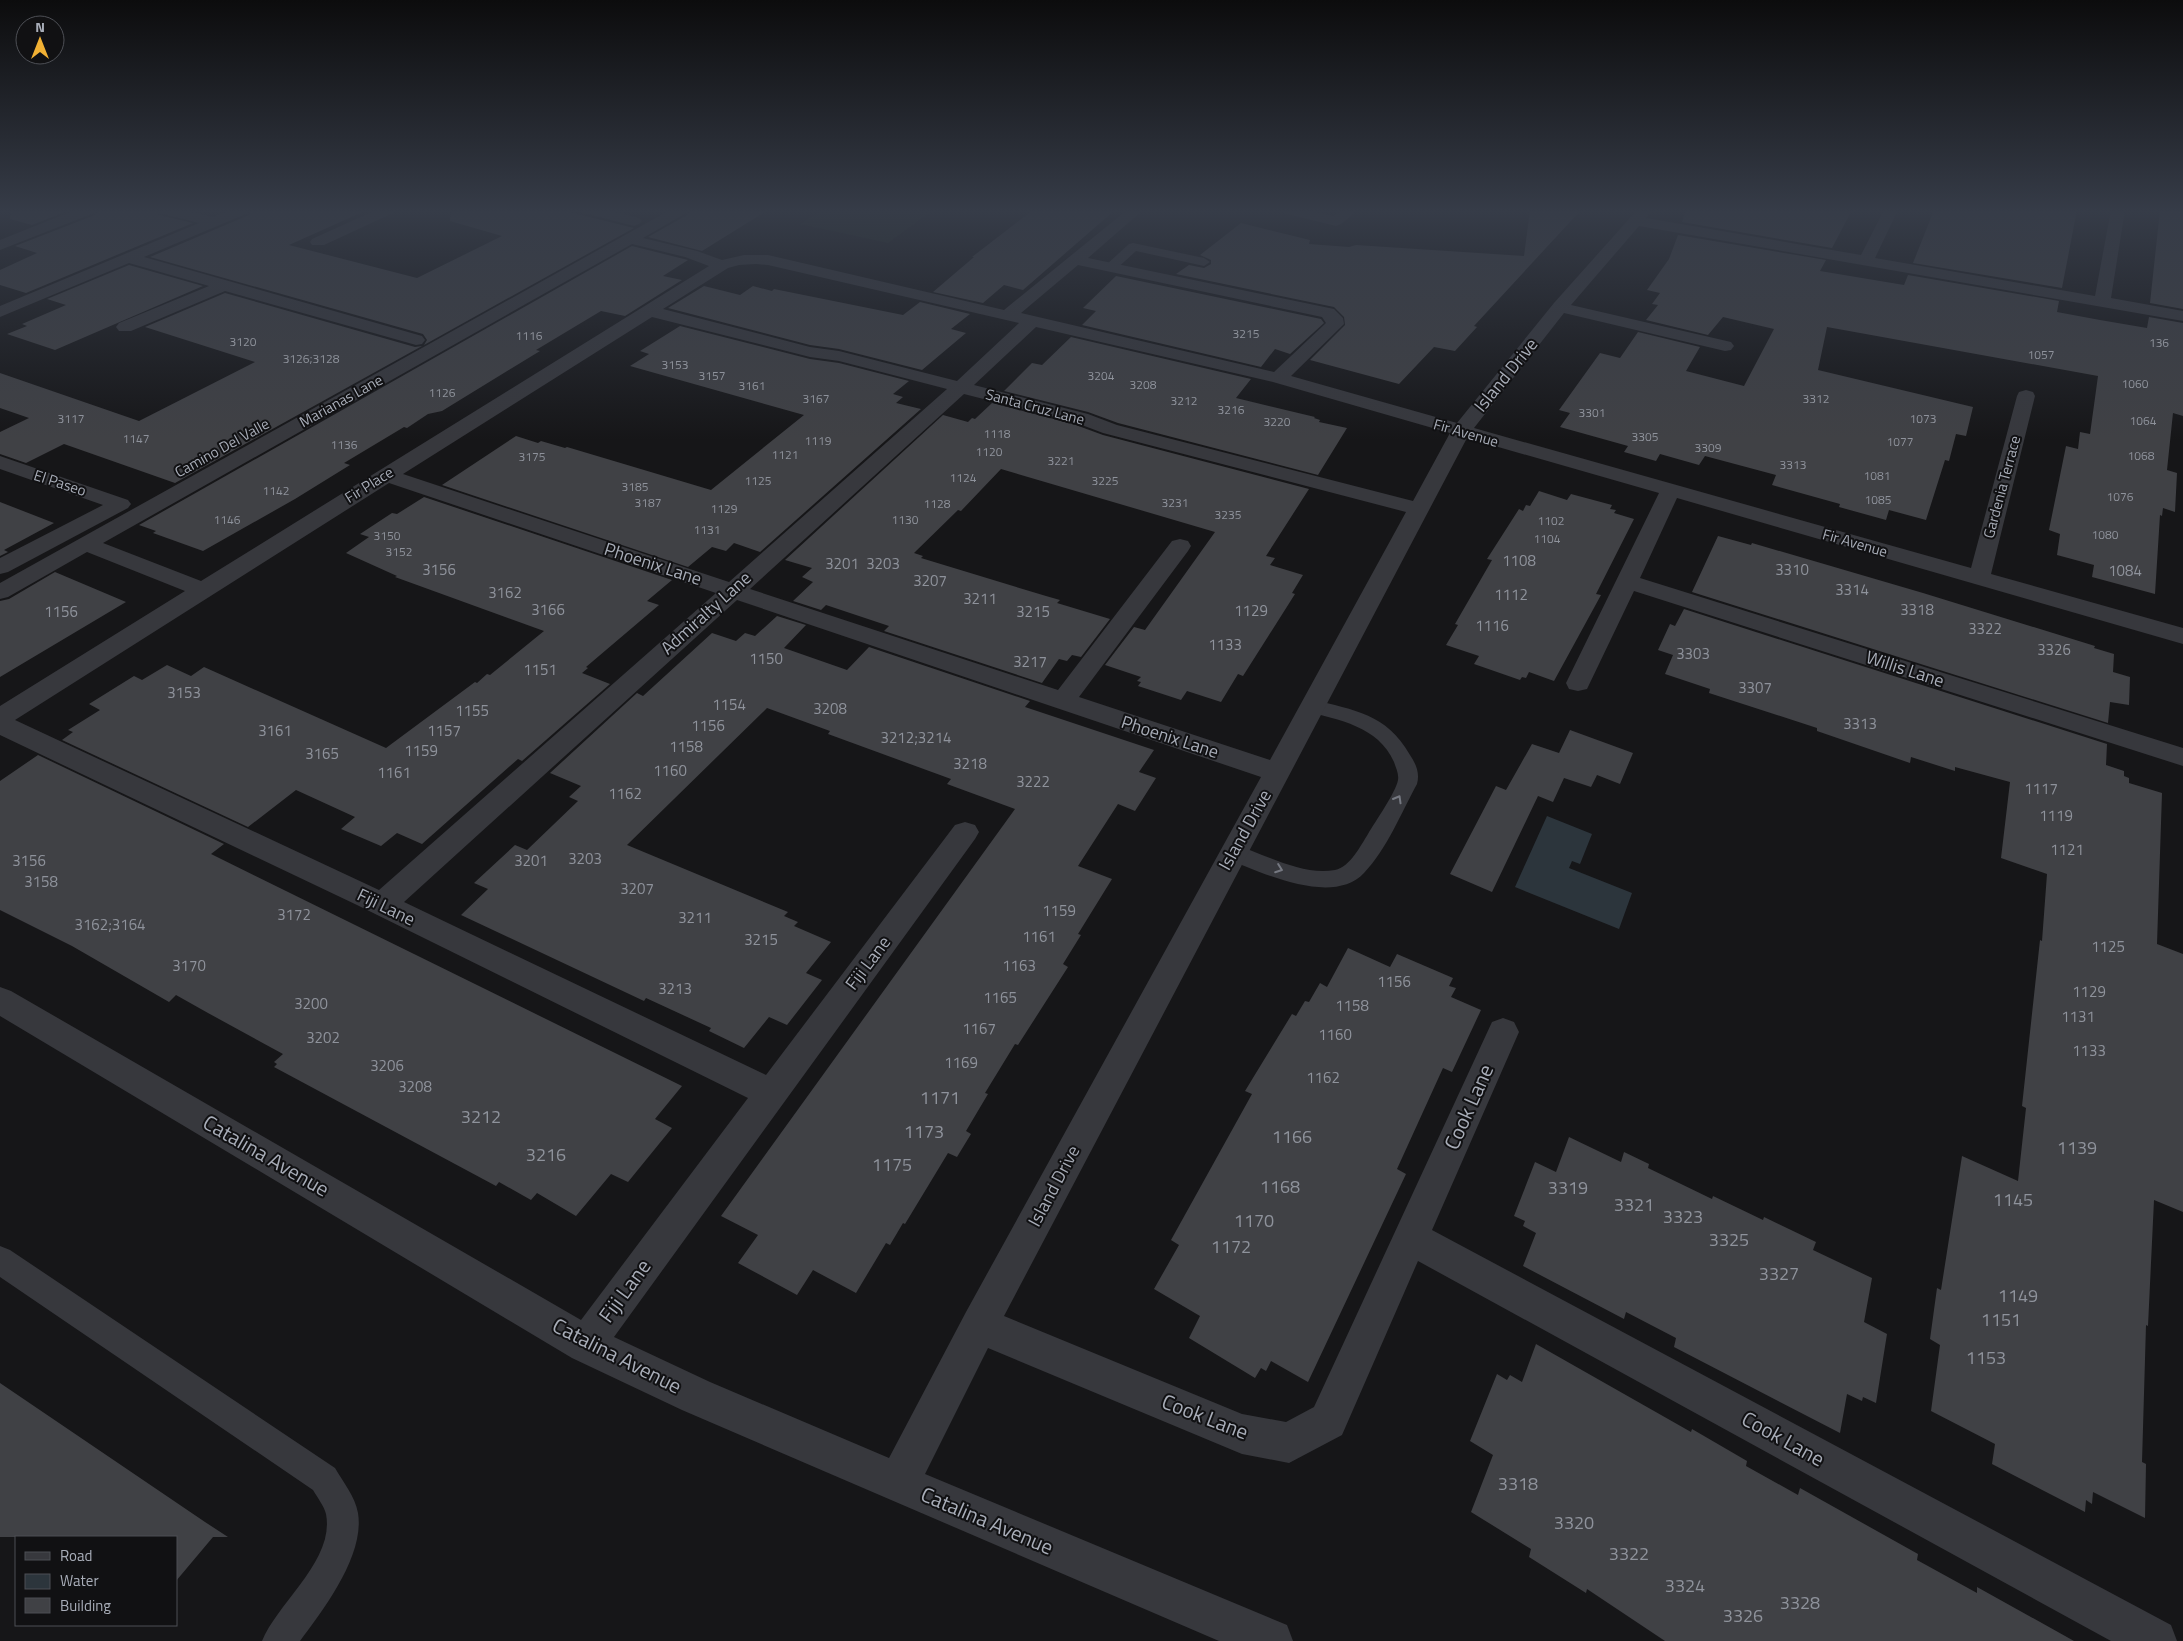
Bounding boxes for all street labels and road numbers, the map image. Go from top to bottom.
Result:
street label: Island Drive [1467,332,1544,418]
street label: Marianas Lane [295,368,387,433]
street label: Santa Cruz Lane [983,382,1087,431]
street label: Camino Del Valle [170,412,273,483]
street label: Fir Avenue [1431,412,1501,453]
street label: Gardenia Terrace [1977,433,2026,541]
street label: Fir Place [340,461,398,509]
street label: El Paseo [31,463,89,502]
street label: Fir Avenue [1820,522,1890,563]
street label: Phoenix Lane [601,535,705,592]
street label: Admiralty Lane [654,564,757,661]
street label: Willis Lane [1863,643,1948,694]
street label: Phoenix Lane [1118,708,1222,765]
street label: Island Drive [1211,785,1278,875]
street label: Fiji Lane [353,881,420,932]
street label: Fiji Lane [838,930,897,995]
street label: Cook Lane [1435,1059,1501,1154]
street label: Catalina Avenue [197,1106,336,1204]
street label: Island Drive [1021,1140,1086,1231]
street label: Fiji Lane [590,1252,658,1329]
street label: Catalina Avenue [547,1309,688,1401]
street label: Cook Lane [1157,1385,1253,1447]
street label: Cook Lane [1736,1402,1831,1474]
street label: Catalina Avenue [916,1478,1059,1562]

